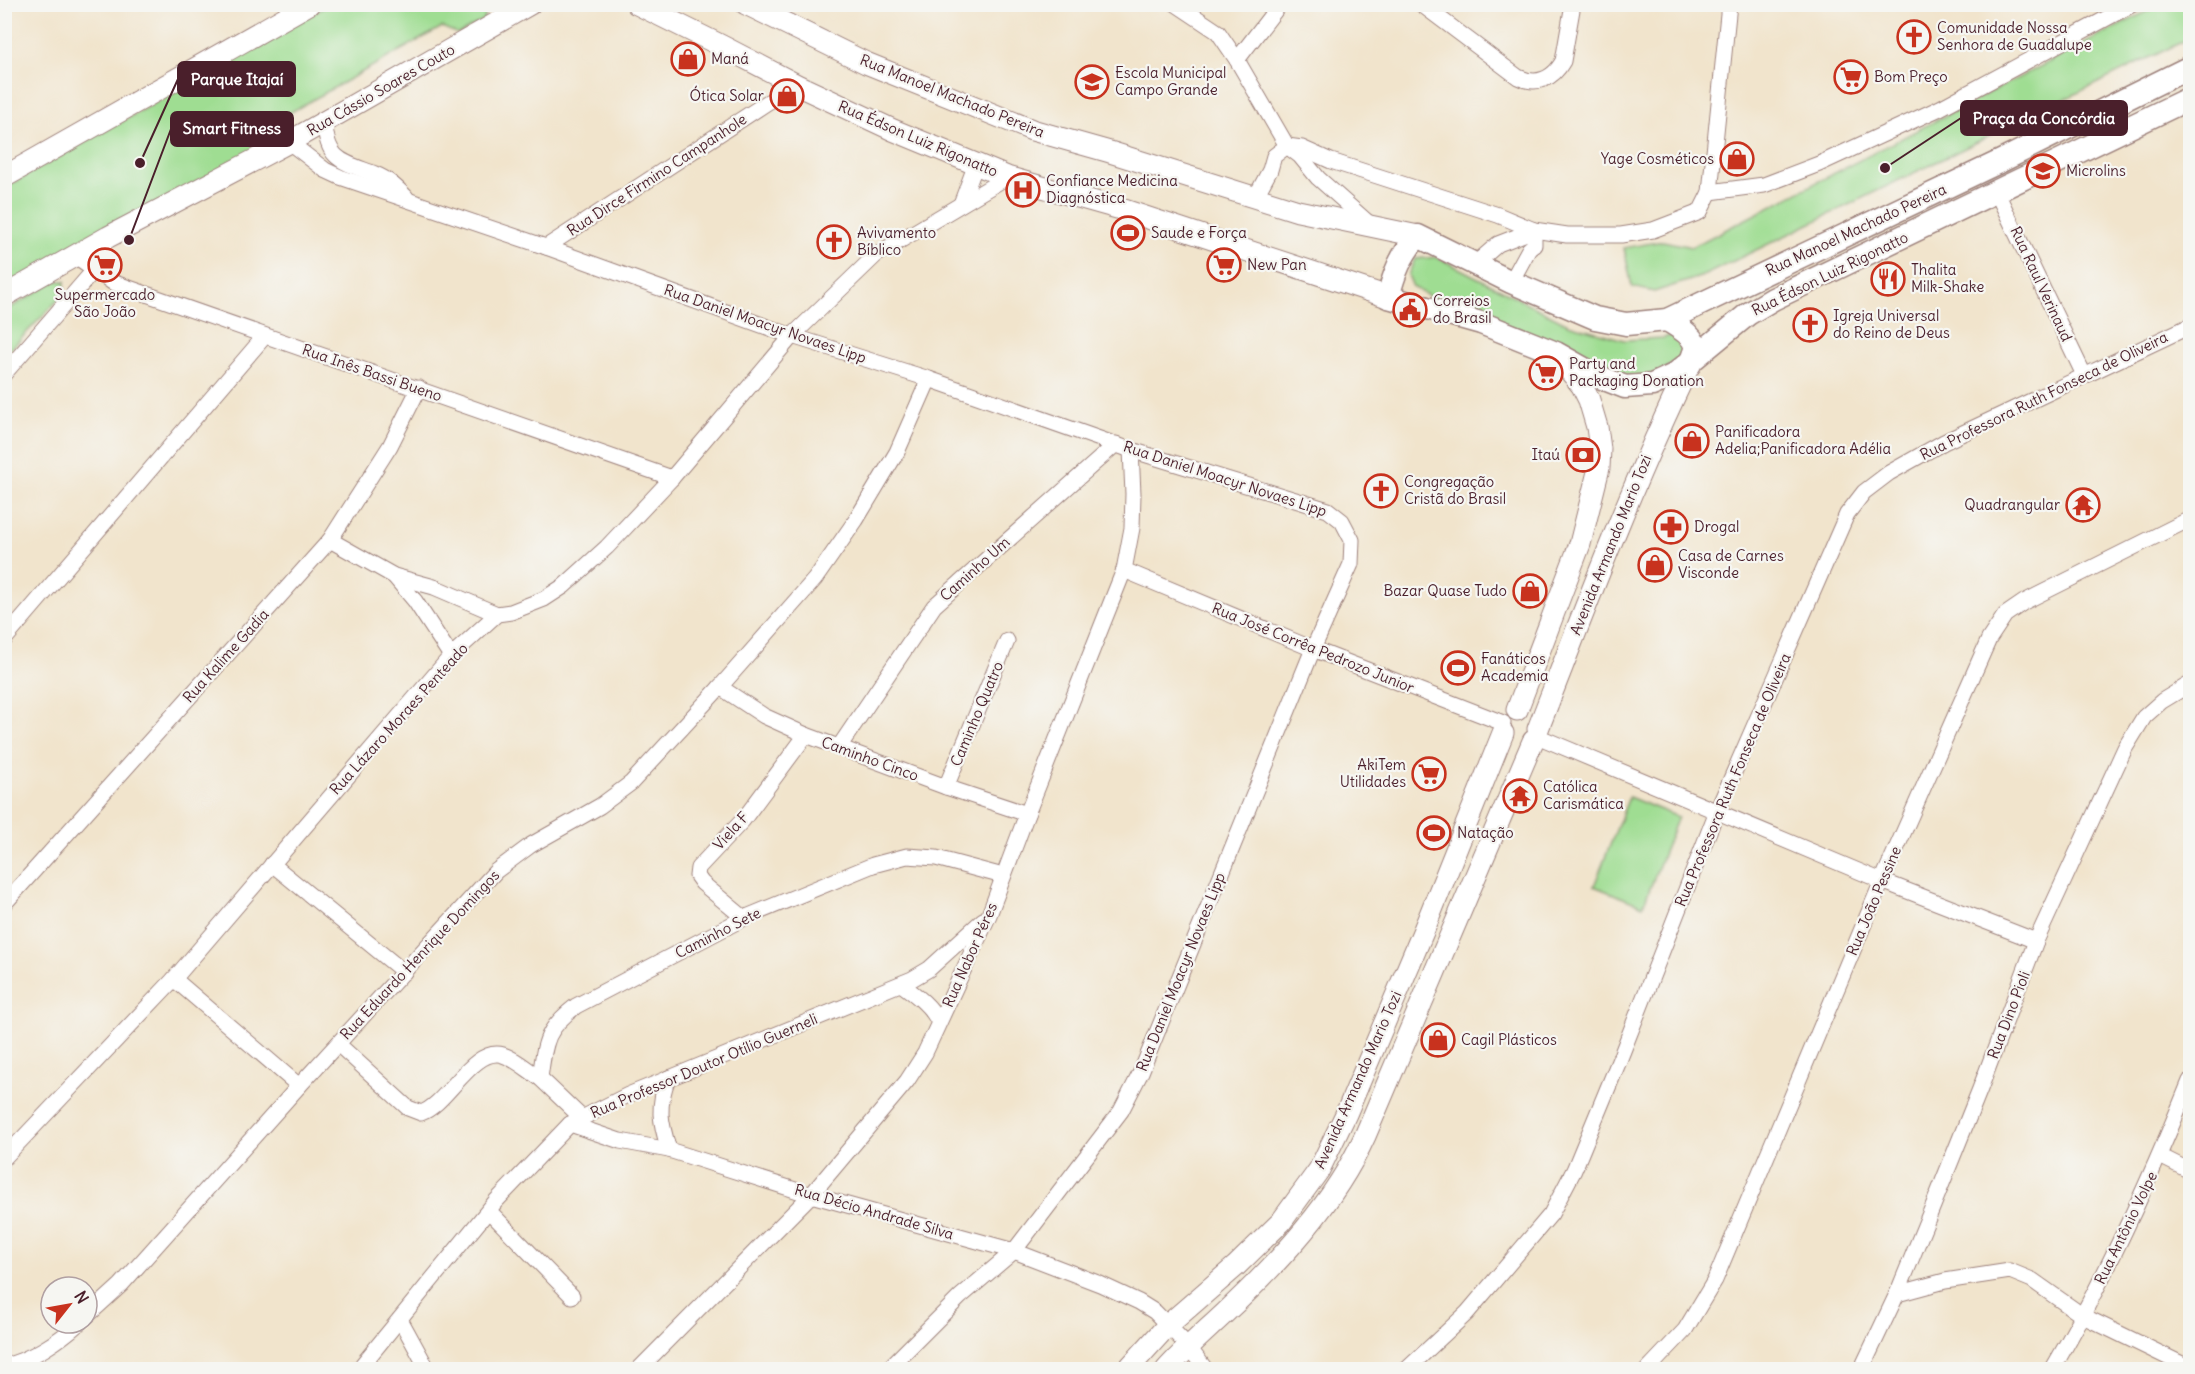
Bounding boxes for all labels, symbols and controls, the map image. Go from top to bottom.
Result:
place label: Comunidade Nossa Senhora de Guadalupe [1937,18,2092,54]
church icon: Comunidade Nossa Senhora de Guadalupe [1896,19,1932,55]
street label: Rua Cássio Soares Couto [303,39,458,140]
shop icon: Maná [670,41,706,77]
place label: Maná [711,49,749,68]
street label: Rua Manoel Machado Pereira [857,50,1048,141]
supermarket icon: Bom Preço [1833,59,1869,95]
callout: Parque Itajaí [178,62,295,96]
place label: Escola Municipal Campo Grande [1115,63,1226,99]
school or university icon: Escola Municipal Campo Grande [1074,64,1110,100]
place label: Bom Preço [1874,67,1948,86]
text: Parque Itajaí [191,69,284,90]
shop icon: Ótica Solar [769,78,805,114]
place label: Ótica Solar [690,85,764,105]
street label: Rua Édson Luiz Rigonatto [836,96,1001,181]
callout: Praça da Concórdia [1961,101,2127,135]
text: Praça da Concórdia [1973,108,2115,129]
street label: Rua Dirce Firmino Campanhole [563,109,750,240]
callout: Smart Fitness [171,112,293,146]
text: Smart Fitness [183,118,281,138]
shop icon: Yage Cosméticos [1719,141,1755,177]
place label: Yage Cosméticos [1601,149,1714,168]
school or university icon: Microlins [2025,153,2061,189]
place label: Microlins [2066,161,2126,180]
place label: Confiance Medicina Diagnóstica [1046,171,1178,207]
hospital icon: Confiance Medicina Diagnóstica [1005,172,1041,208]
street label: Rua Manoel Machado Pereira [1762,179,1950,280]
sports icon: Saude e Força [1110,215,1146,251]
place label: Avivamento Bíblico [857,223,936,259]
place label: Saude e Força [1151,223,1247,242]
street label: Rua Raul Verinaud [2006,223,2077,345]
church icon: Avivamento Bíblico [816,224,852,260]
street label: Rua Édson Luiz Rigonatto [1749,227,1911,320]
supermarket icon: Supermercado São João [87,247,123,283]
supermarket icon: New Pan [1206,247,1242,283]
place label: New Pan [1247,255,1307,274]
place label: Thalita Milk-Shake [1911,260,1984,296]
restaurant icon: Thalita Milk-Shake [1870,261,1906,297]
street label: Rua Daniel Moacyr Novaes Lipp [661,280,869,367]
place label: Supermercado São João [55,285,155,321]
place label: Correios do Brasil [1433,291,1492,327]
public building icon: Correios do Brasil [1392,292,1428,328]
place label: Igreja Universal do Reino de Deus [1833,306,1950,342]
church icon: Igreja Universal do Reino de Deus [1792,307,1828,343]
street label: Rua Professora Ruth Fonseca de Oliveira [1917,327,2171,464]
street label: Rua Inês Bassi Bueno [300,340,445,405]
place label: Party and Packaging Donation [1569,354,1704,390]
supermarket icon: Party and Packaging Donation [1528,355,1564,391]
place label: Panificadora Adelia;Panificadora Adélia [1715,422,1891,458]
shop icon: Panificadora Adelia;Panificadora Adélia [1674,423,1710,459]
street label: Rua Daniel Moacyr Novaes Lipp [1121,437,1329,520]
bank icon: Itaú [1565,437,1601,473]
place label: Itaú [1532,445,1560,464]
street label: Avenida Armando Mario Tozi [1566,452,1655,638]
place label: Congregação Cristã do Brasil [1404,472,1506,508]
church icon: Congregação Cristã do Brasil [1363,473,1399,509]
temple icon: Quadrangular [2065,487,2101,523]
place label: Quadrangular [1964,495,2060,514]
pharmacy icon: Drogal [1653,509,1689,545]
place label: Drogal [1694,517,1739,536]
street label: Caminho Um [936,532,1014,605]
place label: Casa de Carnes Visconde [1678,546,1784,582]
shop icon: Casa de Carnes Visconde [1637,547,1673,583]
shop icon: Bazar Quase Tudo [1512,573,1548,609]
place label: Bazar Quase Tudo [1383,581,1507,600]
street label: Rua José Corrêa Pedrozo Junior [1209,598,1417,697]
street label: Rua Kalime Gadia [179,605,273,706]
street label: Rua Lázaro Moraes Penteado [325,639,472,798]
place label: Fanáticos Academia [1481,649,1549,685]
sports icon: Fanáticos Academia [1440,650,1476,686]
street label: Rua Professora Ruth Fonseca de Oliveira [1670,650,1795,909]
street label: Caminho Quatro [946,658,1007,769]
street label: Caminho Cinco [819,732,921,785]
place label: AkiTem Utilidades [1340,755,1406,791]
supermarket icon: AkiTem Utilidades [1411,756,1447,792]
place label: Católica Carismática [1543,777,1624,813]
temple icon: Católica Carismática [1502,778,1538,814]
street label: Viela F [709,807,753,854]
sports icon: Natação [1416,815,1452,851]
place label: Natação [1457,823,1514,842]
street label: Rua João Pessine [1842,843,1905,958]
street label: Rua Eduardo Henrique Domingos [336,866,503,1043]
street label: Rua Daniel Moacyr Novaes Lipp [1132,870,1229,1074]
street label: Rua Nabor Péres [938,899,1001,1010]
street label: Caminho Sete [672,903,764,962]
street label: Rua Dino Pioli [1983,968,2034,1061]
street label: Avenida Armando Mario Tozi [1310,988,1405,1172]
street label: Rua Professor Doutor Otílio Guerneli [587,1009,820,1122]
shop icon: Cagil Plásticos [1420,1022,1456,1058]
place label: Cagil Plásticos [1461,1030,1557,1049]
street label: Rua Antônio Volpe [2090,1168,2161,1287]
street label: Rua Décio Andrade Silva [792,1180,956,1243]
north arrow [39,1275,99,1335]
text: N [70,1287,93,1307]

